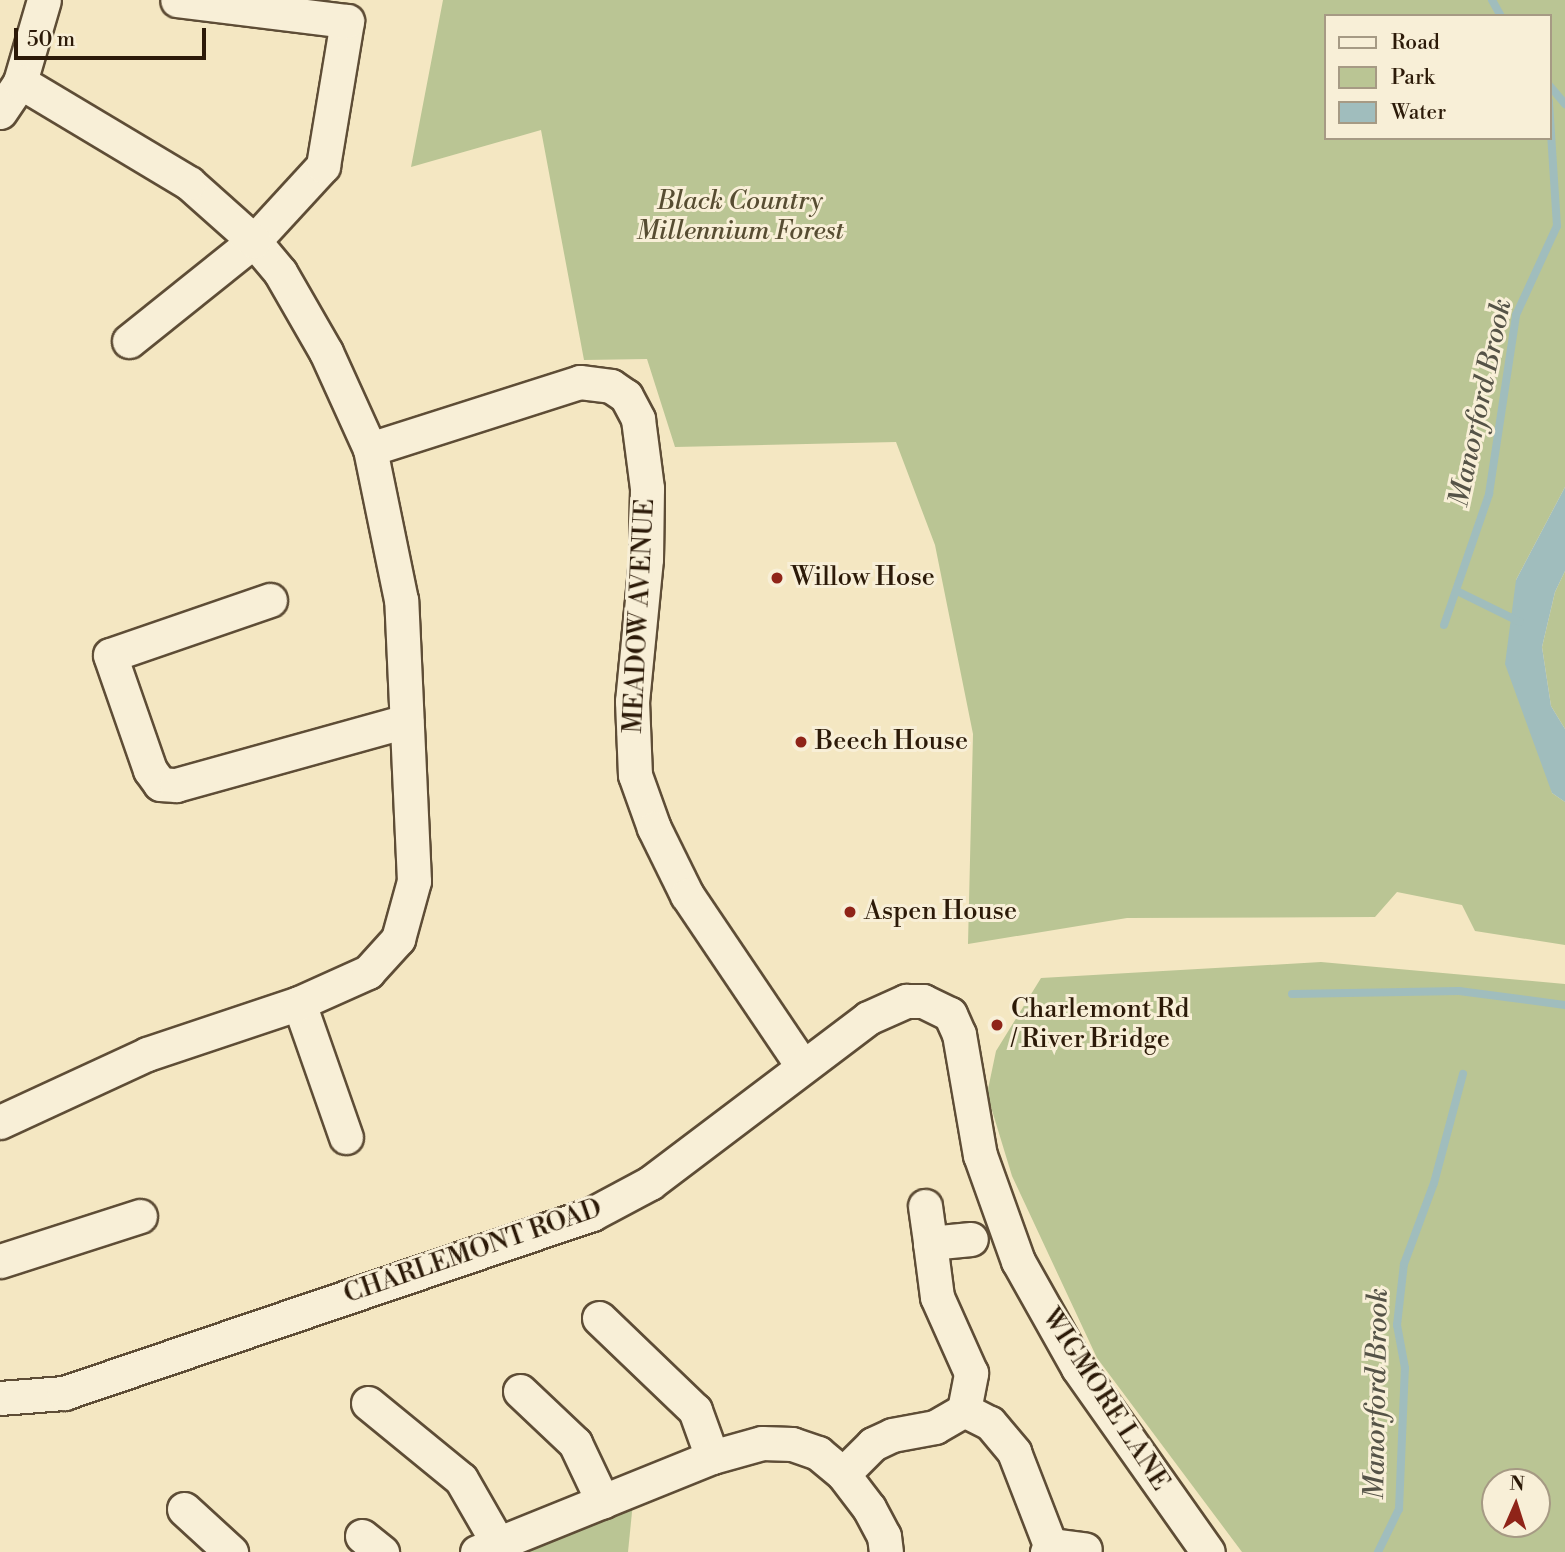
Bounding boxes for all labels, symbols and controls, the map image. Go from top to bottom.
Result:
scale bar [18,14,210,58]
legend [1324,14,1551,140]
text: 50 m [27,27,75,53]
text: Road [1391,30,1440,56]
text: Park [1391,65,1435,91]
text: Water [1391,100,1446,126]
park label: Black Country Millennium Forest [636,186,844,248]
water label: Manorford Brook [1443,296,1519,510]
street label: MEADOW AVENUE [618,498,662,734]
place label: Willow Hose [791,562,935,594]
marker: Willow Hose [769,570,785,586]
place label: Beech House [815,726,968,758]
marker: Beech House [793,734,809,750]
place label: Aspen House [864,896,1017,928]
marker: Aspen House [842,904,858,920]
place label: Charlemont Rd / River Bridge [1011,994,1189,1056]
marker: Charlemont Rd / River Bridge [989,1017,1005,1033]
street label: CHARLEMONT ROAD [340,1193,606,1311]
water label: Manorford Brook [1358,1288,1396,1500]
street label: WIGMORE LANE [1035,1303,1175,1497]
north arrow [1481,1468,1551,1538]
text: N [1509,1472,1525,1496]

